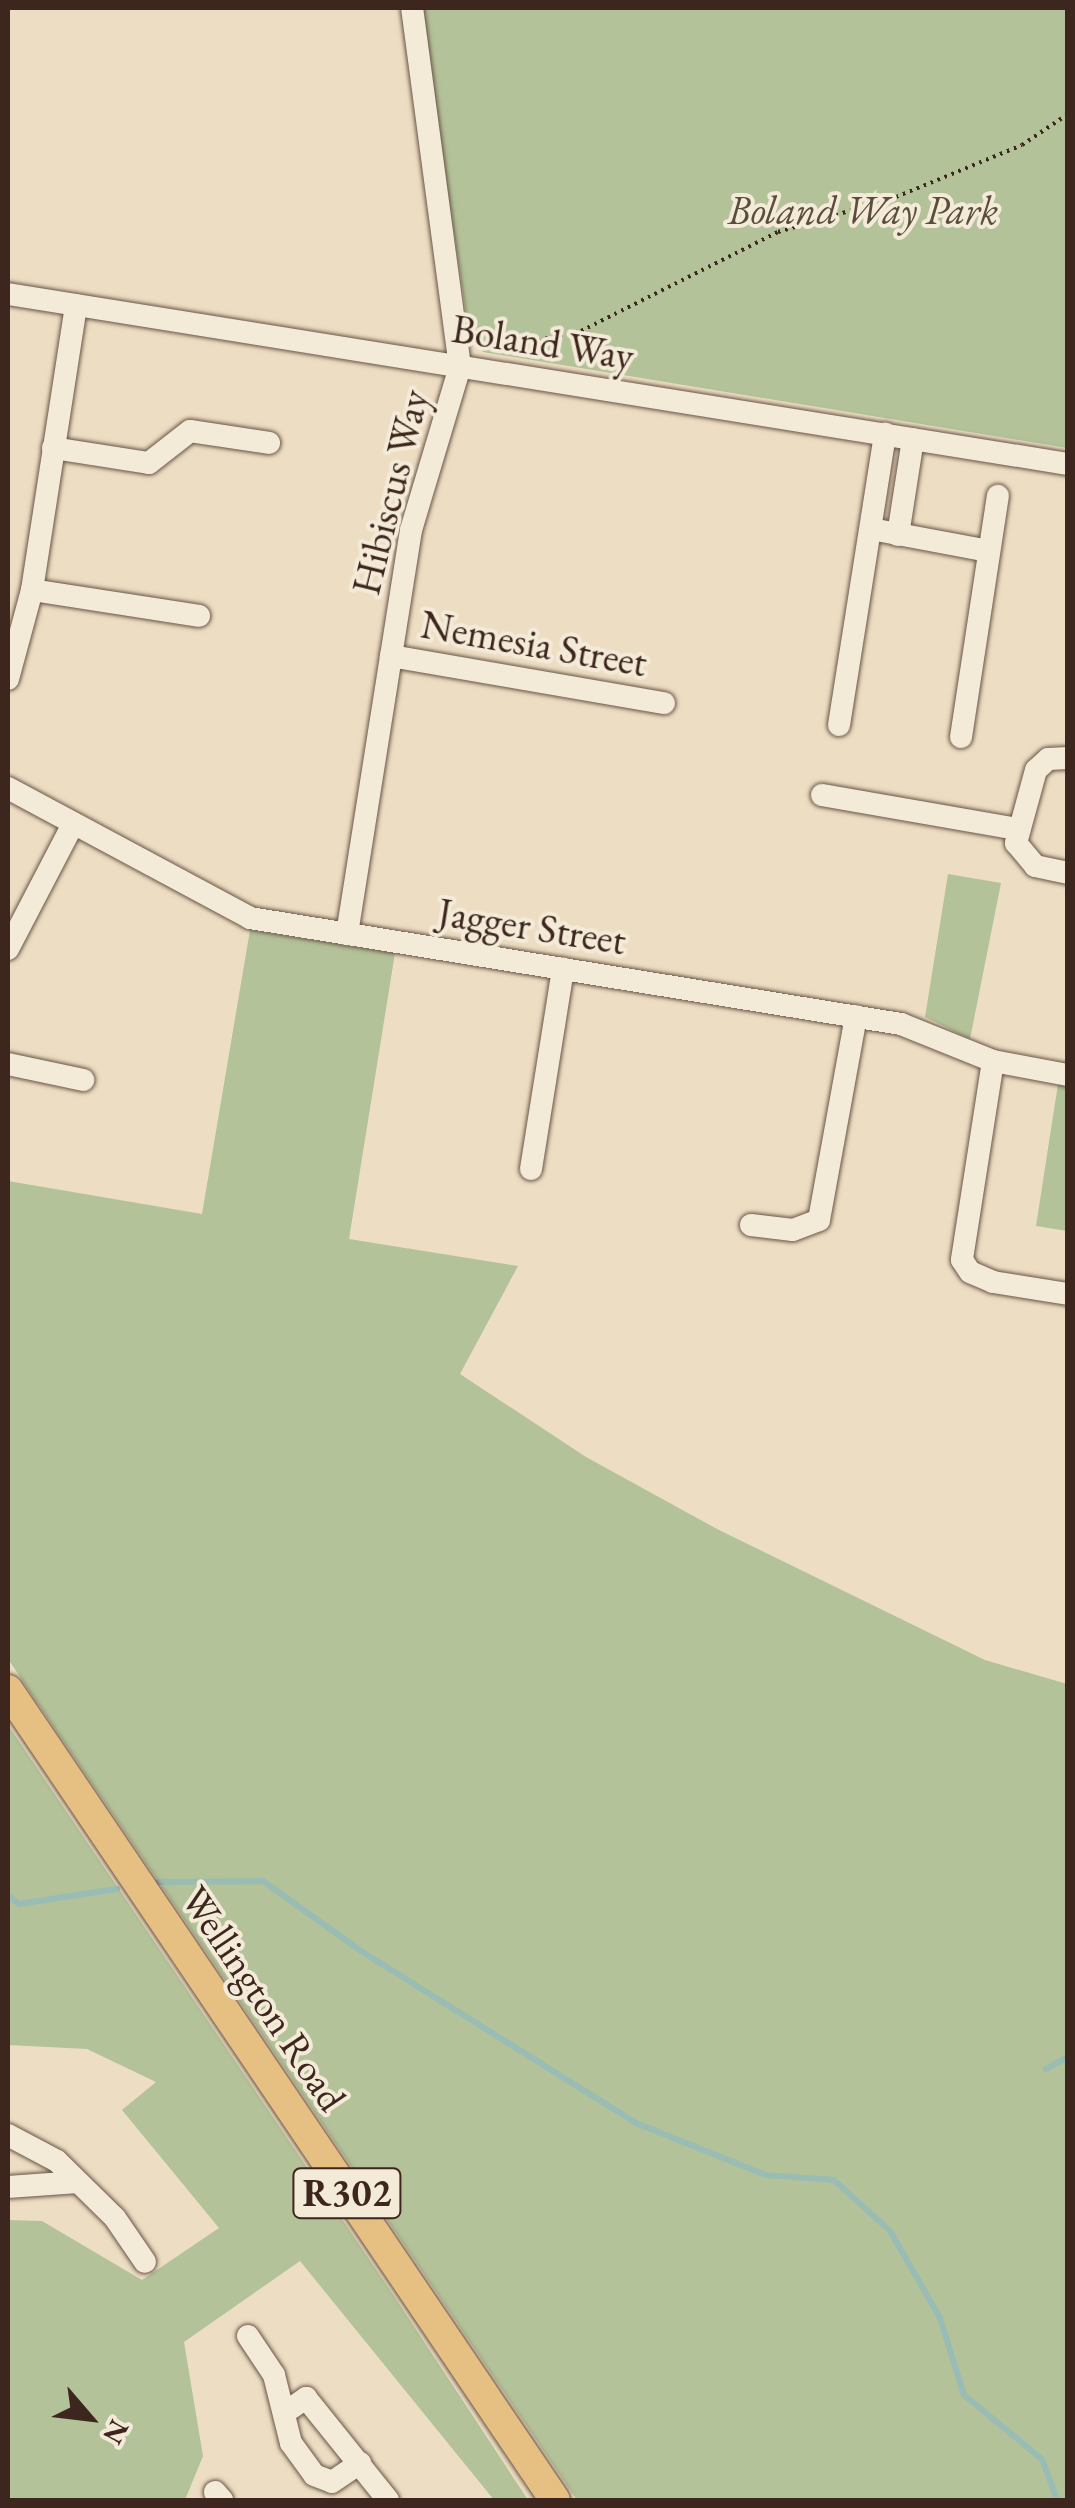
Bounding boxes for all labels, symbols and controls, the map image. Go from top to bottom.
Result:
park label: Boland Way Park [728,186,998,234]
street label: Boland Way [449,304,637,380]
street label: Hibiscus Way [341,385,439,599]
street label: Nemesia Street [417,600,651,686]
street label: Jagger Street [435,887,629,965]
street label: Wellington Road [171,1876,357,2120]
road number: R302 [292,2160,402,2226]
north arrow [40,2368,140,2468]
text: N [95,2414,138,2451]

